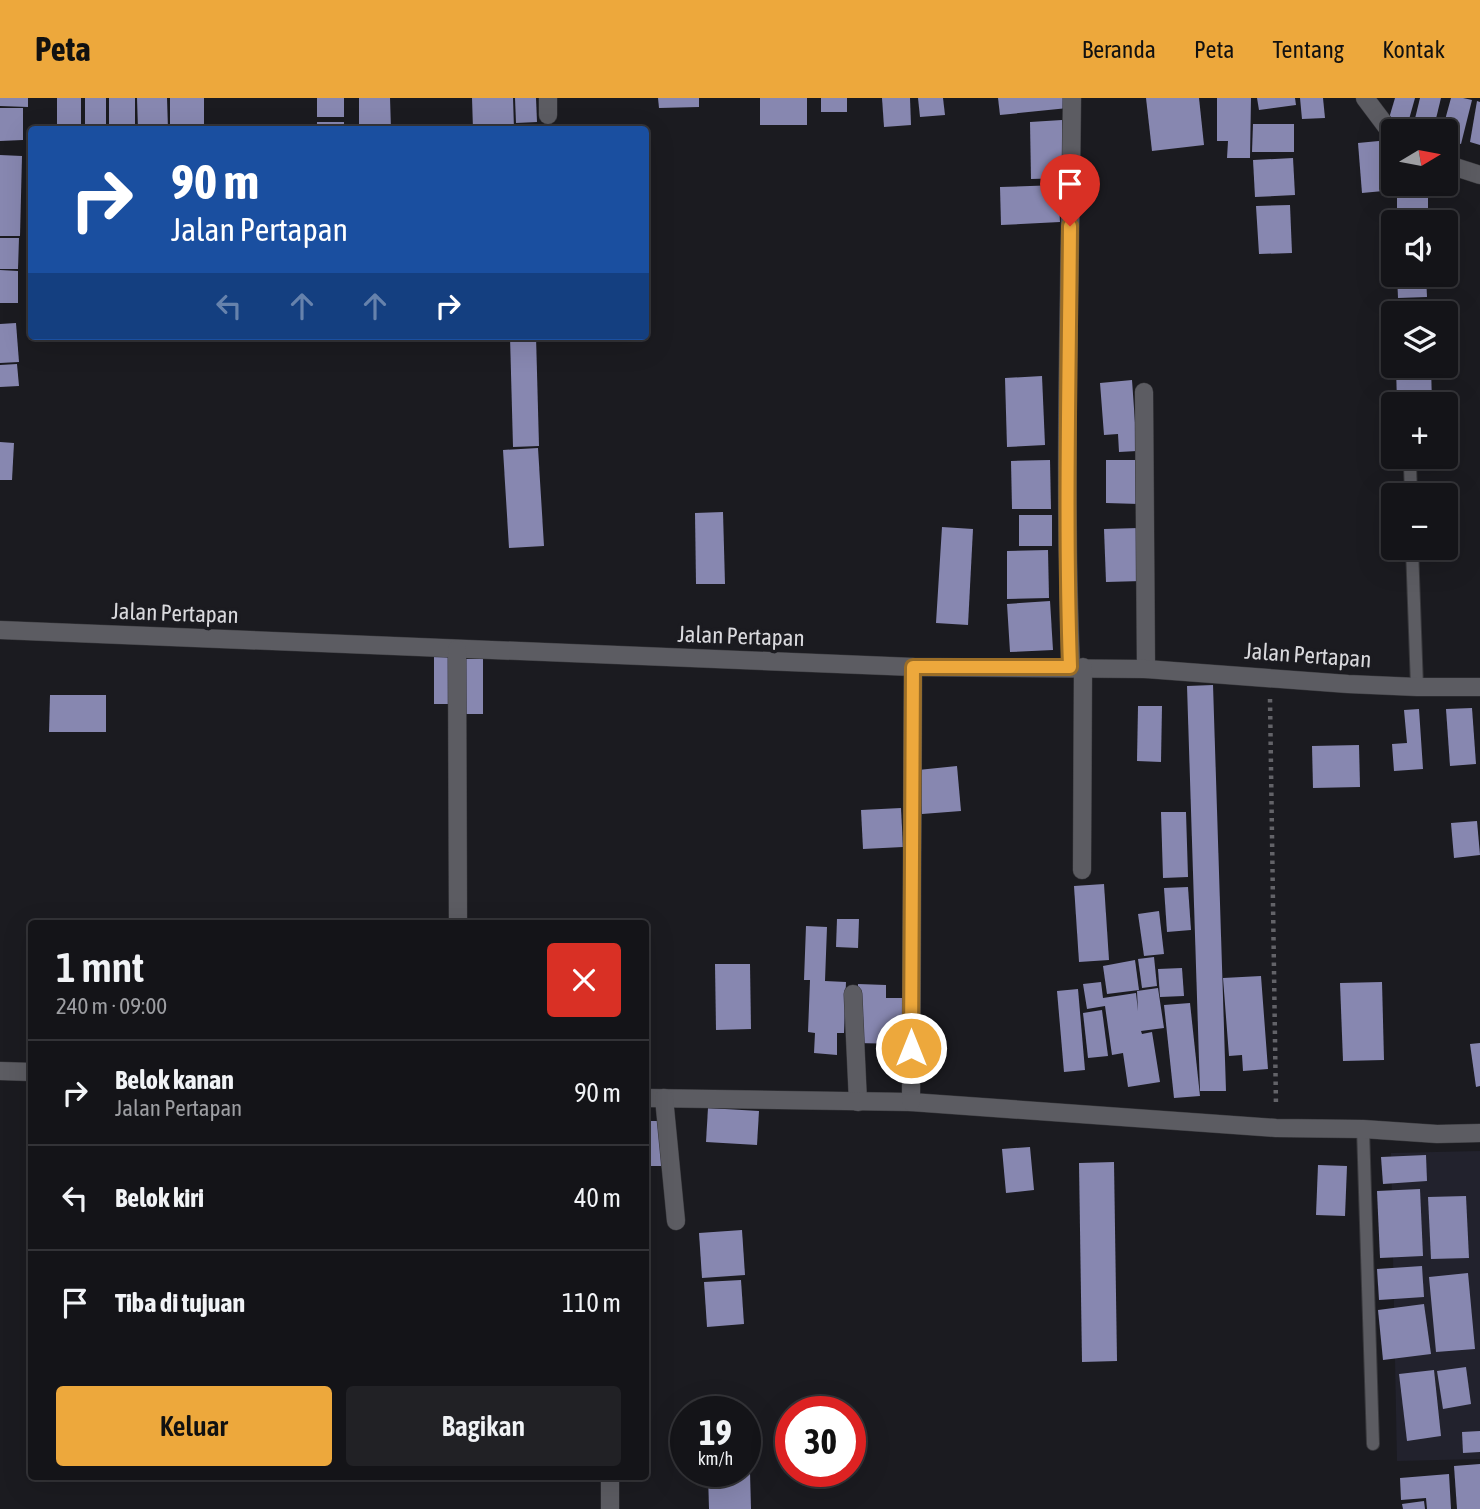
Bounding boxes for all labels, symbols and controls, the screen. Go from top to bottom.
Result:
text: Peta [35,30,91,68]
text: Beranda [1082,36,1156,63]
text: Peta [1194,36,1234,63]
text: Tentang [1272,36,1344,63]
text: Kontak [1382,36,1445,63]
north arrow [1381,119,1458,196]
map controls [1381,119,1458,560]
text: 90 m [171,153,259,209]
icon: right [56,154,147,245]
pin [1040,154,1100,226]
icon: arrive [1051,165,1089,203]
button: sound [1381,210,1458,287]
text: Jalan Pertapan [171,211,348,248]
icon: left [210,287,248,325]
icon: ahead [283,287,321,325]
icon: ahead [356,287,394,325]
icon: right [429,287,467,325]
button: layers [1381,301,1458,378]
button: + [1381,392,1458,469]
button: − [1381,483,1458,560]
street label: Jalan Pertapan [111,598,239,628]
street label: Jalan Pertapan [677,621,805,651]
street label: Jalan Pertapan [1244,638,1372,672]
text: 1 mnt [56,943,144,991]
button: close [547,943,621,1017]
text: 240 m · 09:00 [56,993,167,1019]
position arrow [874,1011,948,1085]
text: Belok kanan [115,1065,234,1095]
icon: right [56,1074,94,1112]
text: 90 m [574,1078,621,1108]
text: Jalan Pertapan [115,1095,242,1121]
icon: left [56,1179,94,1217]
text: Belok kiri [115,1183,204,1213]
text: 40 m [574,1183,621,1213]
icon: arrive [56,1284,94,1322]
text: Tiba di tujuan [115,1288,245,1318]
text: 110 m [562,1288,621,1318]
button: Keluar [56,1386,332,1466]
button: Bagikan [346,1386,621,1466]
speed limit sign: 30 [775,1396,866,1487]
text: 19 [699,1412,732,1452]
text: km/h [698,1448,733,1469]

